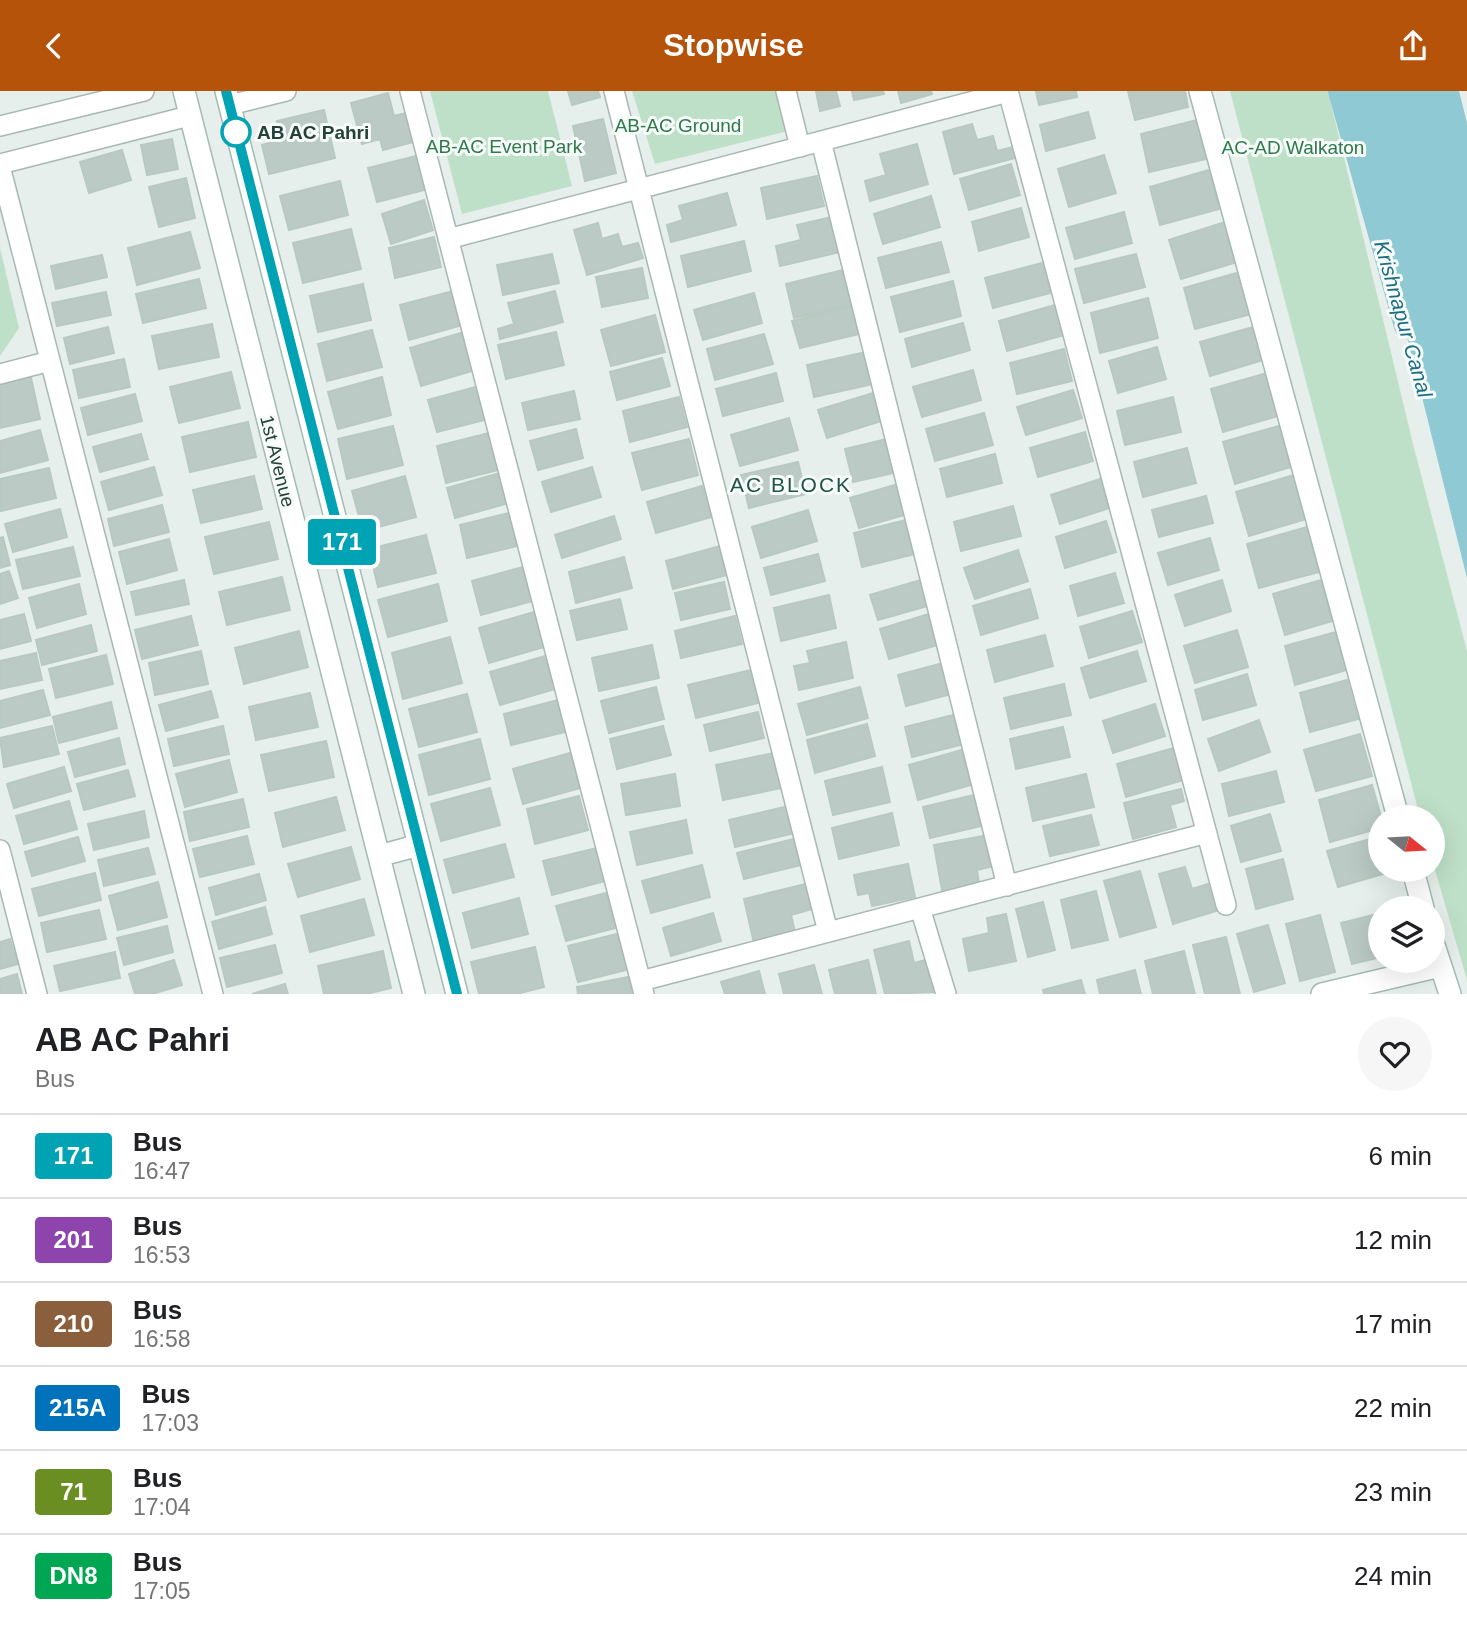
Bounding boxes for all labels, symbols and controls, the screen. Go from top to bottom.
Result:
icon: back [35,27,73,65]
text: Stopwise [663,27,804,63]
icon: share [1394,27,1432,65]
park label: AB-AC Ground [615,115,741,136]
marker: AB AC Pahri [221,117,251,147]
place label: AB AC Pahri [257,122,369,143]
park label: AB-AC Event Park [426,136,583,157]
park label: AC-AD Walkaton [1222,137,1364,158]
water label: Krishnapur Canal [1370,238,1437,401]
street label: 1st Avenue [256,413,299,509]
district label: AC BLOCK [730,473,852,496]
line badge: 171 [302,519,382,565]
text: 171 [322,528,362,555]
north arrow [1368,805,1446,882]
map controls [1368,805,1445,973]
button: layers [1368,896,1445,973]
button: heart [1358,1017,1432,1091]
text: AB AC Pahri [35,1021,230,1058]
text: Bus [35,1066,75,1092]
text: Bus [133,1127,182,1157]
text: 6 min [1368,1141,1432,1171]
text: 171 [53,1142,94,1169]
text: 16:47 [133,1158,191,1184]
text: Bus [133,1211,182,1241]
text: 12 min [1354,1225,1432,1255]
text: 201 [53,1226,94,1253]
text: 16:53 [133,1242,191,1268]
text: Bus [133,1295,182,1325]
text: 17 min [1354,1309,1432,1339]
text: 210 [53,1310,94,1337]
text: 16:58 [133,1326,191,1352]
text: Bus [141,1379,191,1409]
text: 22 min [1354,1393,1432,1423]
text: 215A [49,1394,106,1421]
text: 17:03 [141,1410,199,1436]
text: Bus [133,1463,182,1493]
text: 23 min [1354,1477,1432,1507]
text: 71 [60,1478,87,1505]
text: 17:04 [133,1494,191,1520]
text: Bus [133,1547,182,1577]
text: 24 min [1354,1561,1432,1591]
text: DN8 [49,1562,98,1589]
text: 17:05 [133,1578,191,1604]

